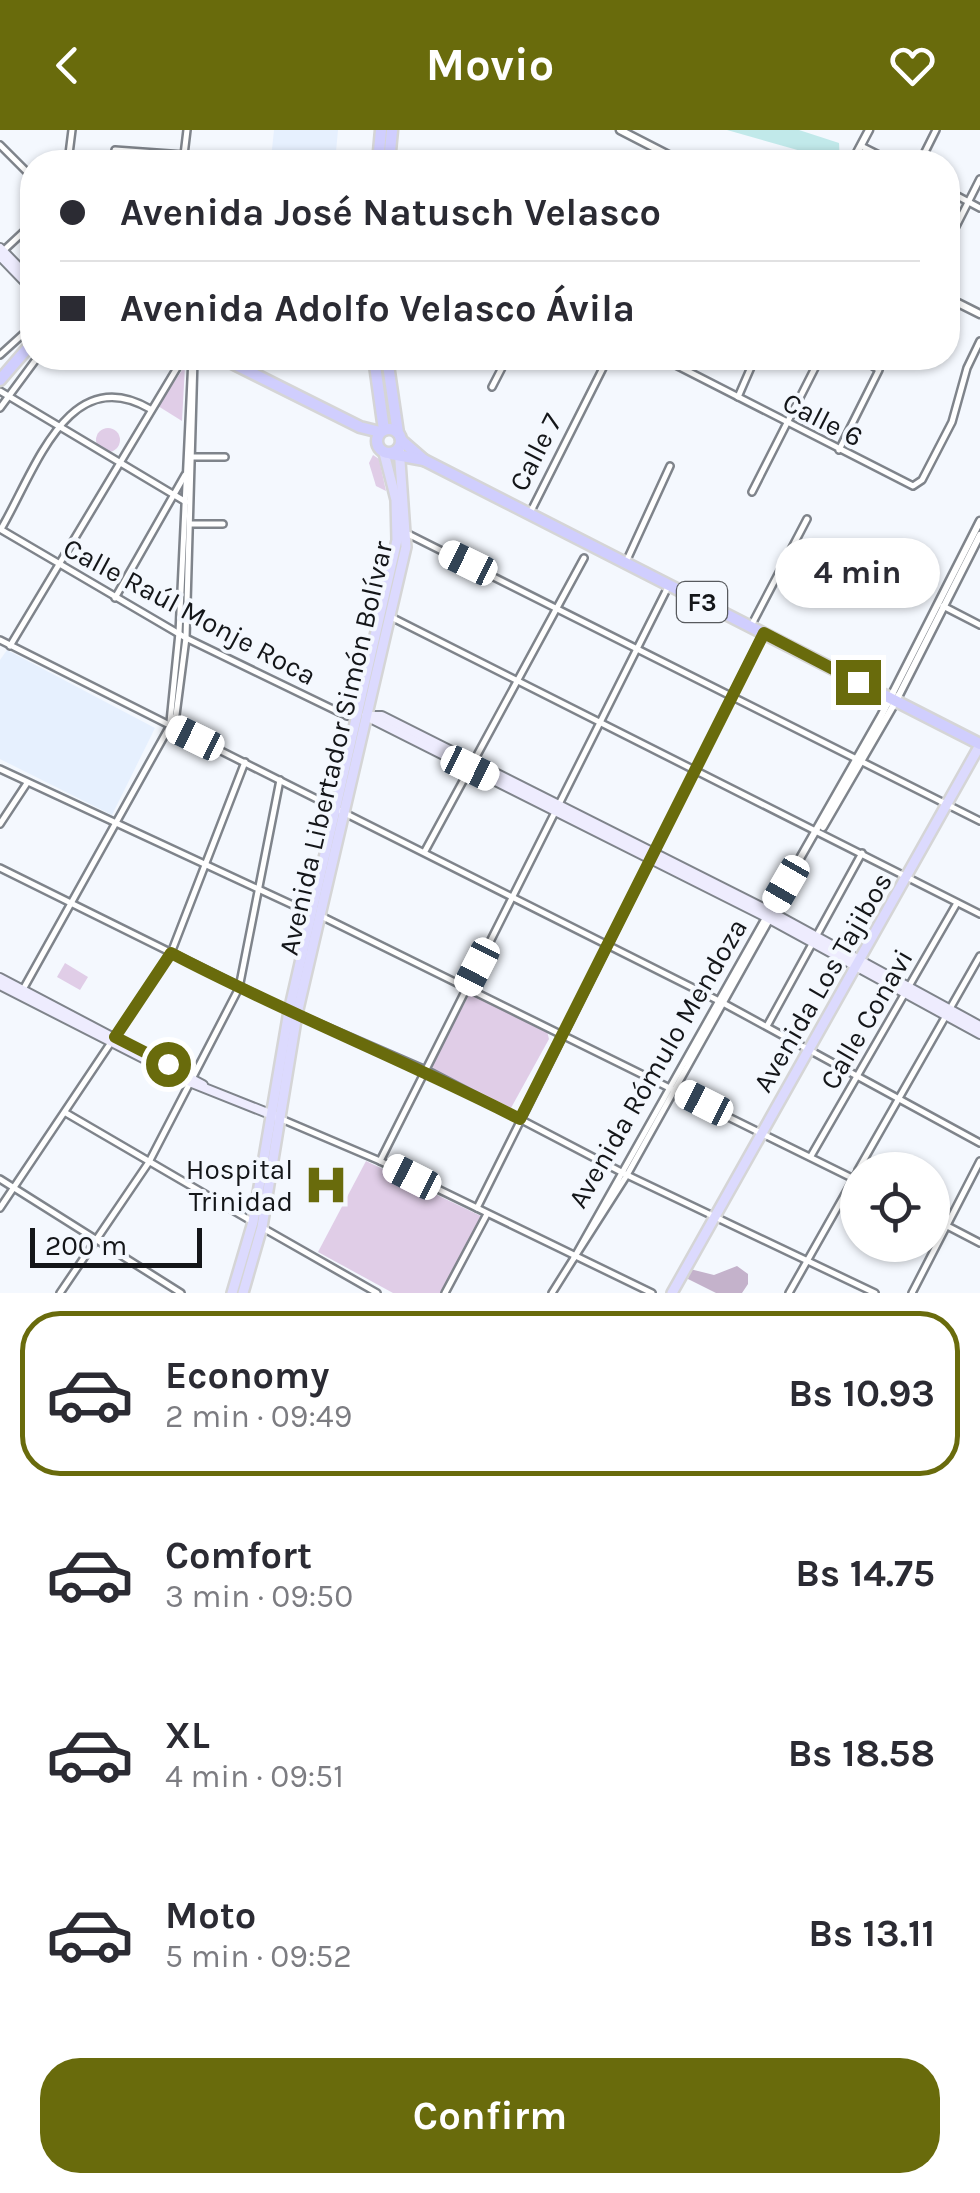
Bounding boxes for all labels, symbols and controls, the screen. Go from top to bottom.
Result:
icon: back [40,38,95,93]
icon: heart [885,38,940,93]
text: Movio [426,39,554,91]
text: Avenida José Natusch Velasco [120,190,661,235]
text: Avenida Adolfo Velasco Ávila [120,286,635,331]
street label: Calle 6 [777,385,868,454]
street label: Calle 7 [502,408,569,496]
street label: Calle Raúl Monje Roca [58,531,322,692]
car [434,536,502,590]
street label: Avenida Libertador Simón Bolívar [272,537,399,958]
callout: 4 min [776,537,940,607]
text: 4 min [814,554,901,591]
road number: F3 [677,582,727,622]
route end [836,660,881,705]
car [161,711,229,765]
car [436,741,504,795]
car [758,851,814,917]
street label: Avenida Los Tajibos [746,866,899,1098]
street label: Avenida Rómulo Mendoza [561,913,754,1214]
car [450,933,504,1001]
street label: Calle Conavi [813,943,920,1095]
route start [146,1042,191,1087]
car [670,1076,738,1130]
car [378,1150,446,1204]
map controls [840,1152,950,1262]
button: locate [840,1152,950,1262]
place label: Hospital Trinidad [186,1153,293,1218]
hospital icon: Hospital Trinidad [302,1161,350,1209]
scale bar [30,1223,202,1268]
text: 200 m [45,1229,127,1262]
icon: car [45,1349,135,1439]
text: Economy [165,1353,329,1398]
text: Bs 10.93 [788,1371,935,1416]
text: 2 min · 09:49 [165,1398,352,1435]
icon: car [45,1529,135,1619]
text: Comfort [165,1533,312,1578]
text: Bs 14.75 [795,1551,935,1596]
text: 3 min · 09:50 [165,1578,353,1615]
icon: car [45,1709,135,1799]
text: XL [165,1713,210,1758]
text: Bs 18.58 [788,1731,935,1776]
text: 4 min · 09:51 [165,1758,344,1795]
icon: car [45,1889,135,1979]
text: Moto [165,1893,256,1938]
text: Bs 13.11 [808,1911,935,1956]
text: 5 min · 09:52 [165,1938,352,1975]
button: Confirm [40,2058,940,2173]

